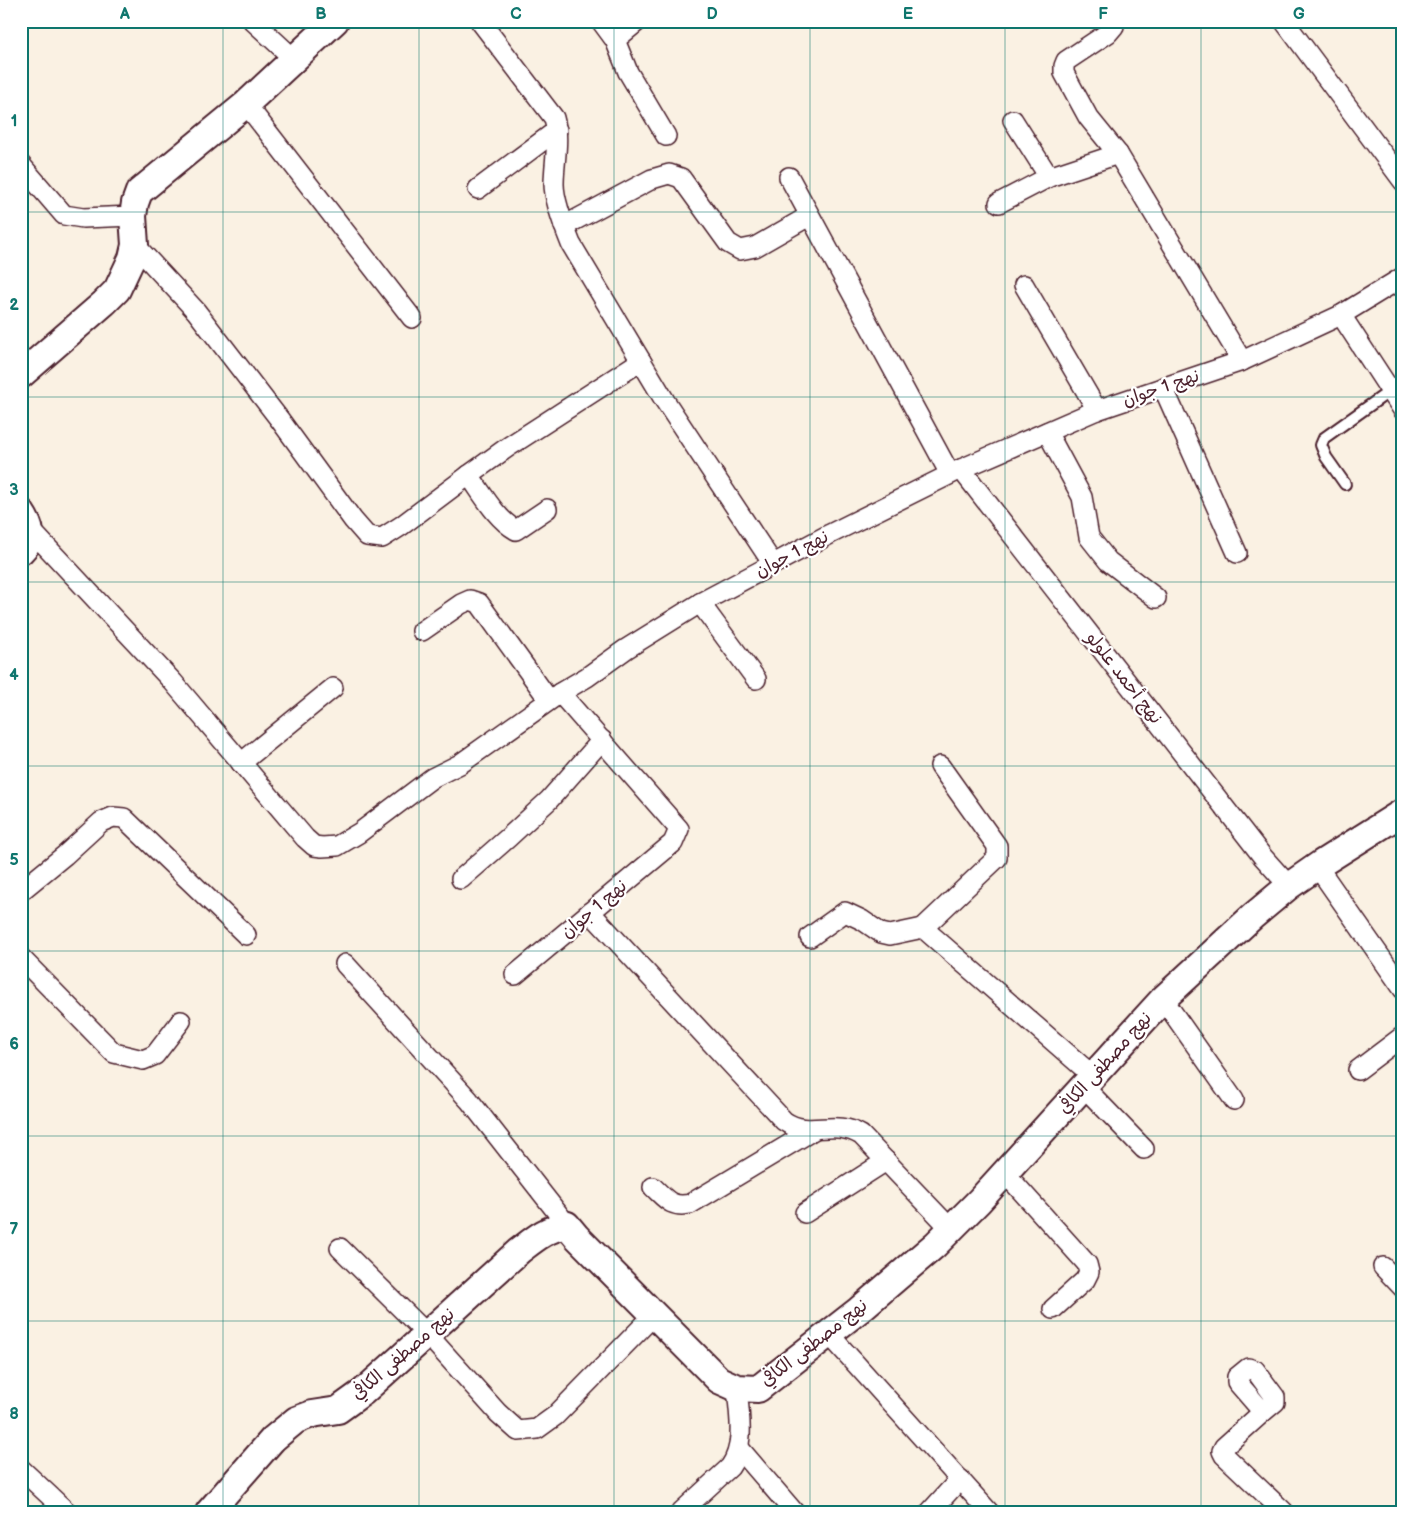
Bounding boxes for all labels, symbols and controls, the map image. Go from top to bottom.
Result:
text: A [119,5,130,24]
text: B [315,5,327,24]
text: C [510,5,522,24]
text: D [706,5,718,24]
text: E [903,5,913,24]
text: F [1098,5,1108,24]
text: G [1293,5,1305,24]
text: 1 [11,112,17,131]
text: 2 [9,296,19,315]
street label: نهج 1 جوان [1120,365,1202,412]
text: 3 [9,481,19,500]
street label: نهج 1 جوان [752,526,833,583]
street label: نهج أحمد علولو [1080,627,1166,729]
text: 4 [9,666,19,685]
text: 5 [9,851,19,870]
street label: نهج 1 جوان [557,875,632,943]
street label: نهج مصطفى الكافي [1052,1006,1158,1120]
text: 6 [9,1035,19,1054]
text: 7 [10,1220,19,1239]
street label: نهج مصطفى الكافي [755,1293,873,1393]
street label: نهج مصطفى الكافي [346,1302,460,1406]
text: 8 [9,1405,19,1424]

